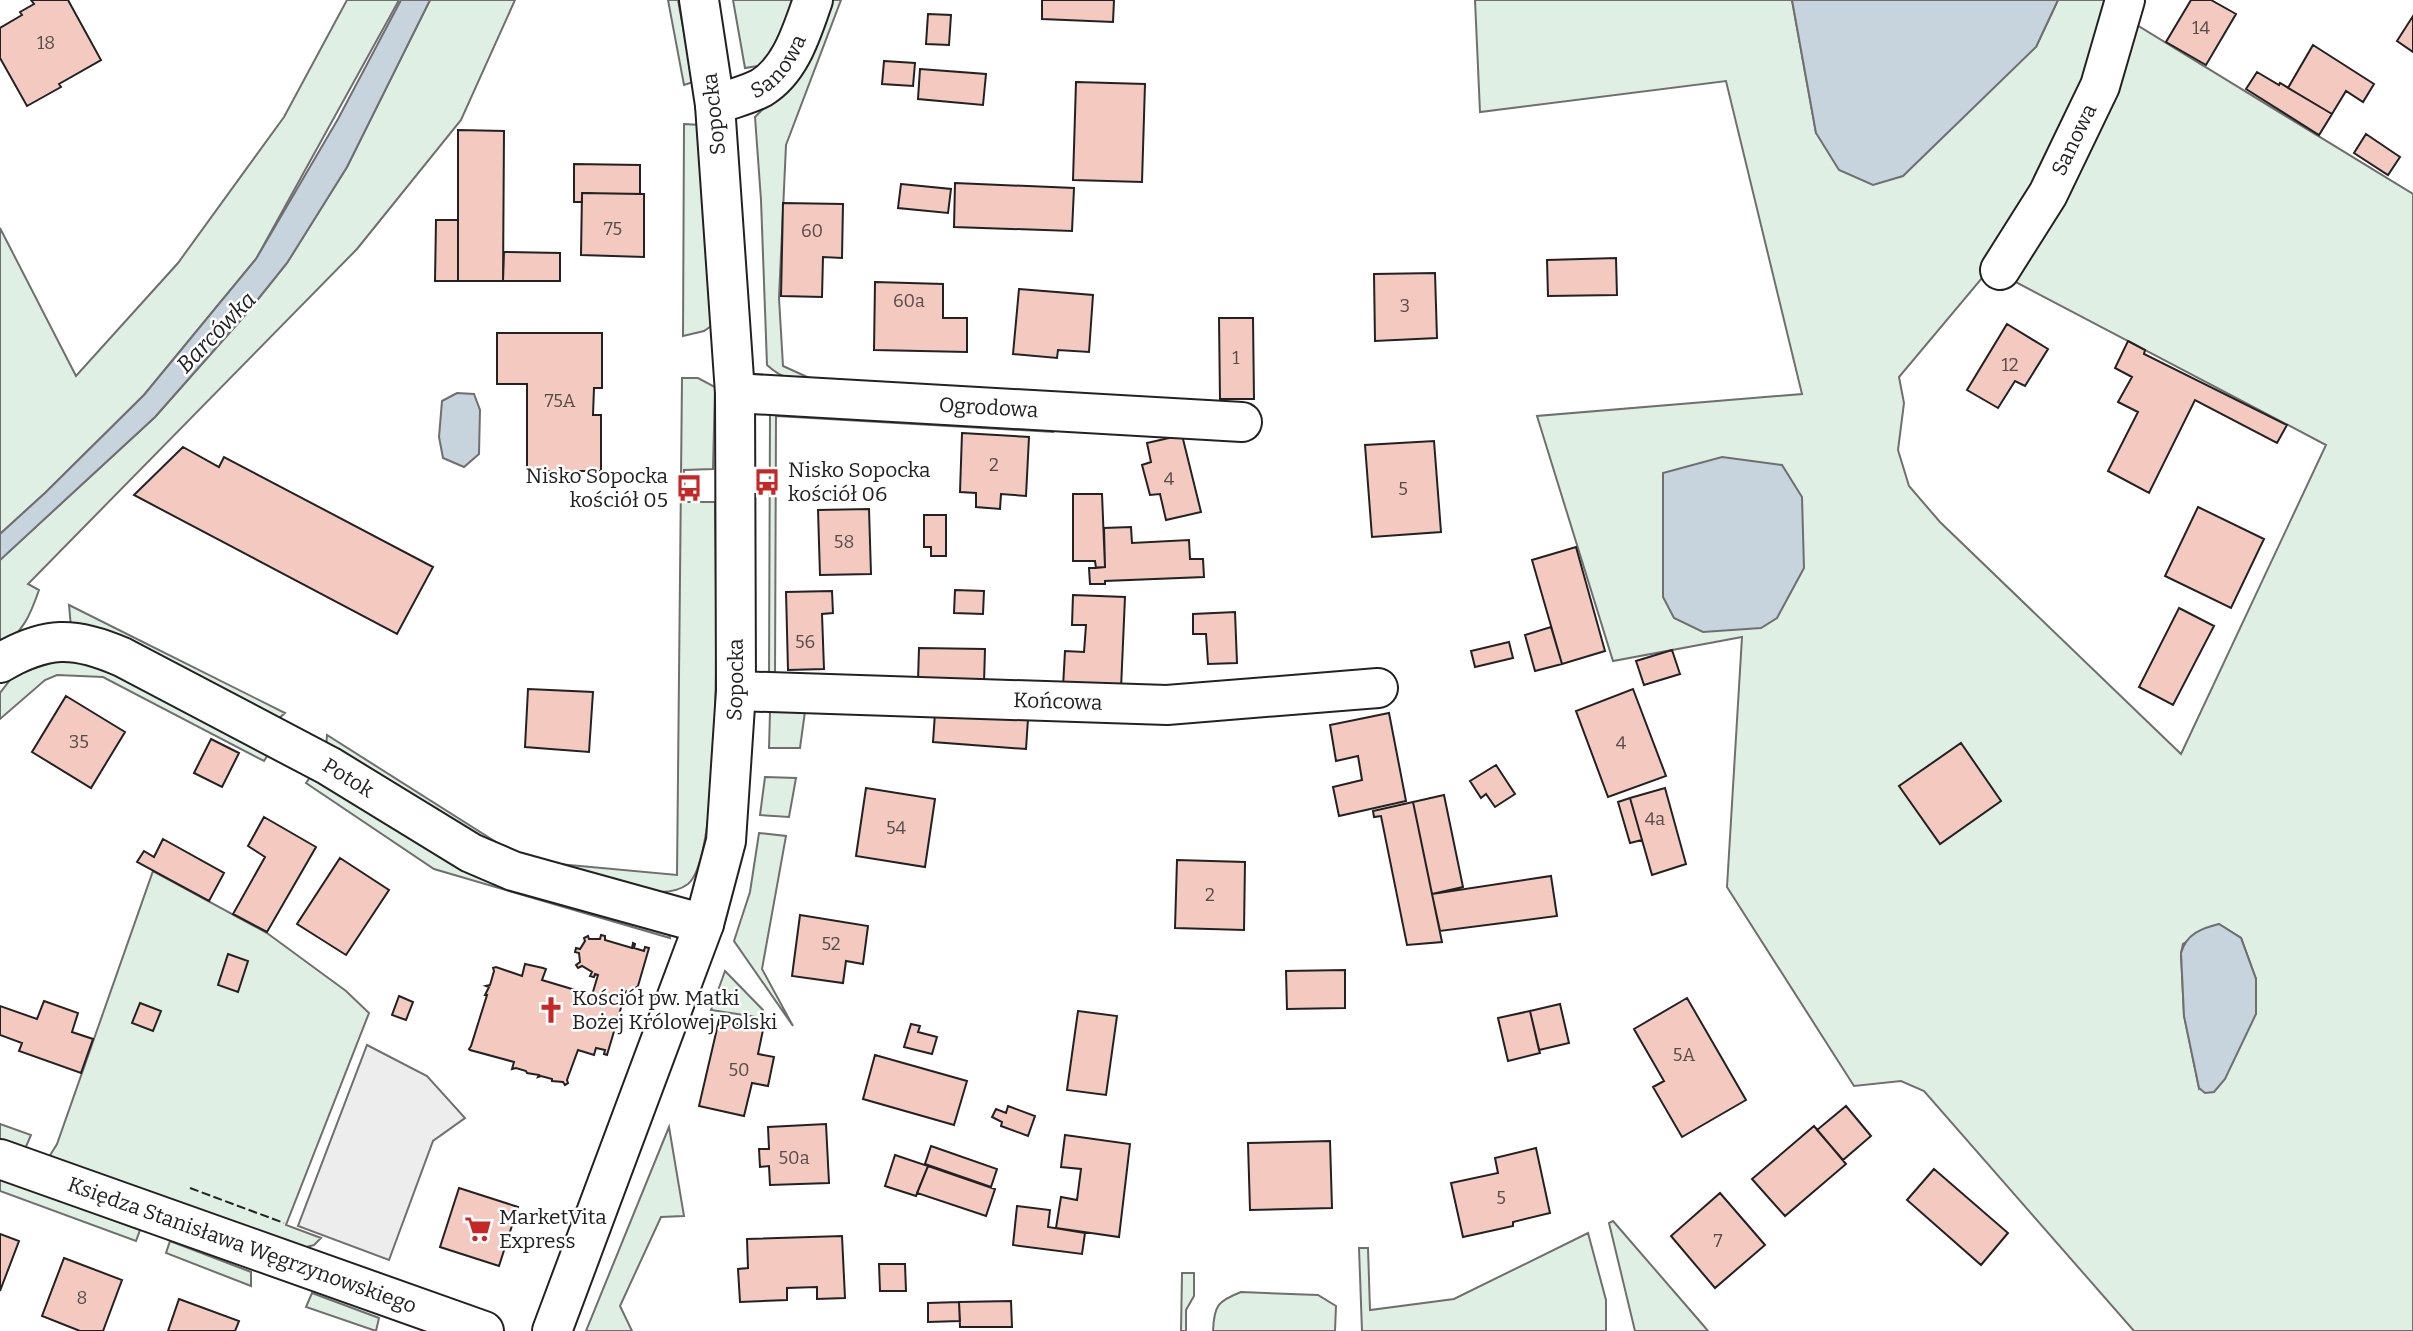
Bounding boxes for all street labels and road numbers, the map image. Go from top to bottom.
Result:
street label: Sanowa [746,30,812,104]
street label: Sopocka [697,71,731,156]
street label: Sanowa [2046,99,2103,180]
street label: Ogrodowa [938,392,1040,423]
street label: Sopocka [721,638,749,722]
street label: Końcowa [1013,687,1103,716]
street label: Potok [318,752,379,803]
street label: Księdza Stanisława Węgrzynowskiego [64,1171,420,1319]

